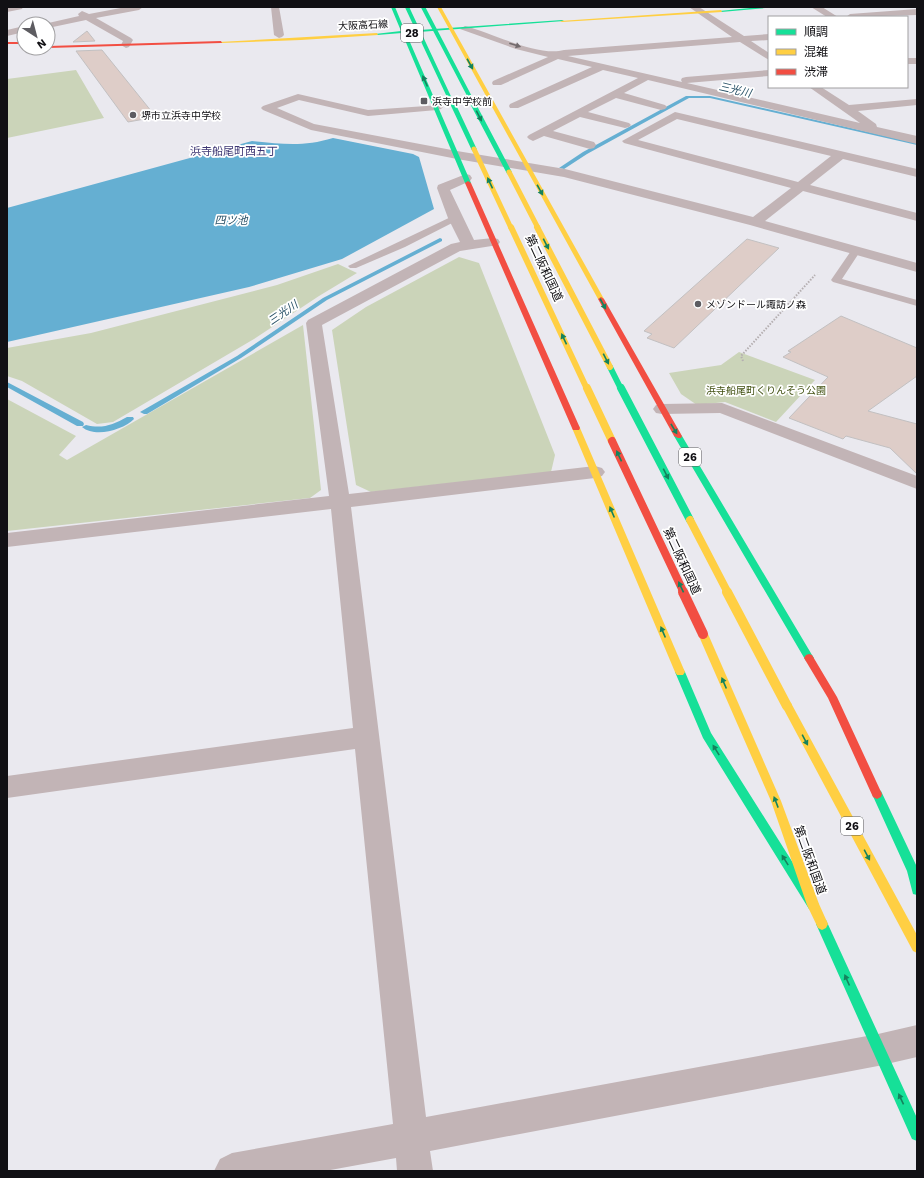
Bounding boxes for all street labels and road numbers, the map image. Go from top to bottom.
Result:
street label: 大阪高石線 [338,18,388,32]
road number: 28 [401,24,423,42]
street label: 第二阪和国道 [522,232,566,304]
road number: 26 [679,448,701,466]
street label: 第二阪和国道 [660,525,704,597]
road number: 26 [841,817,863,835]
street label: 第二阪和国道 [791,824,829,896]

